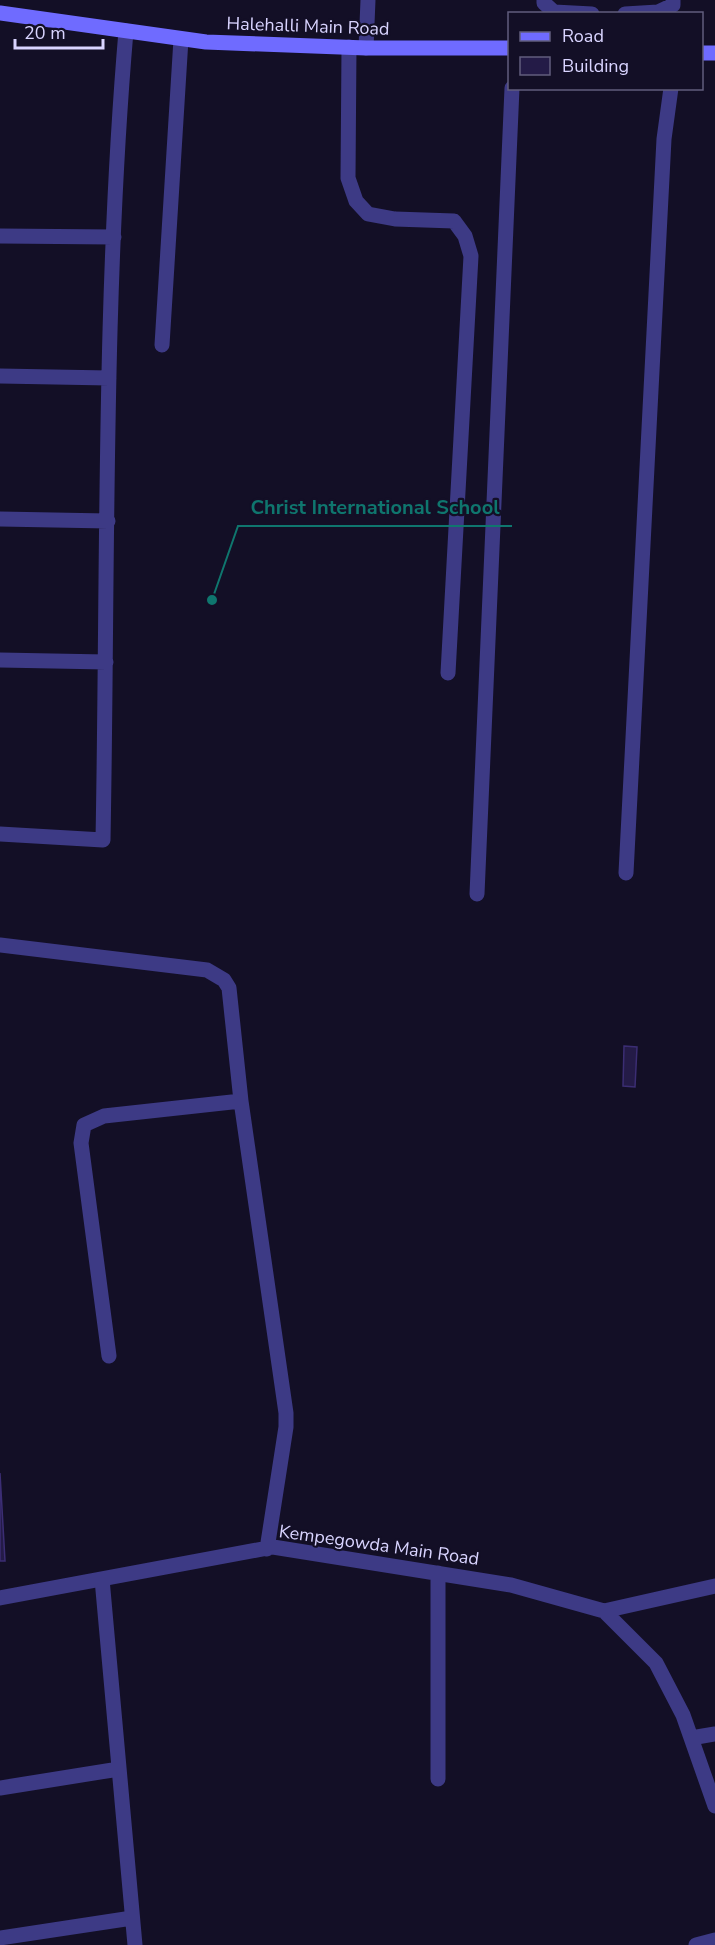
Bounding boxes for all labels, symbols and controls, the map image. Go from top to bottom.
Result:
street label: Halehalli Main Road [226,11,390,41]
scale bar [15,12,104,50]
legend [508,12,703,90]
text: 20 m [24,21,66,45]
text: Road [562,24,604,48]
text: Building [562,54,629,78]
callout: Christ International School [238,488,512,526]
text: Christ International School [250,494,500,521]
street label: Kempegowda Main Road [277,1519,481,1571]

